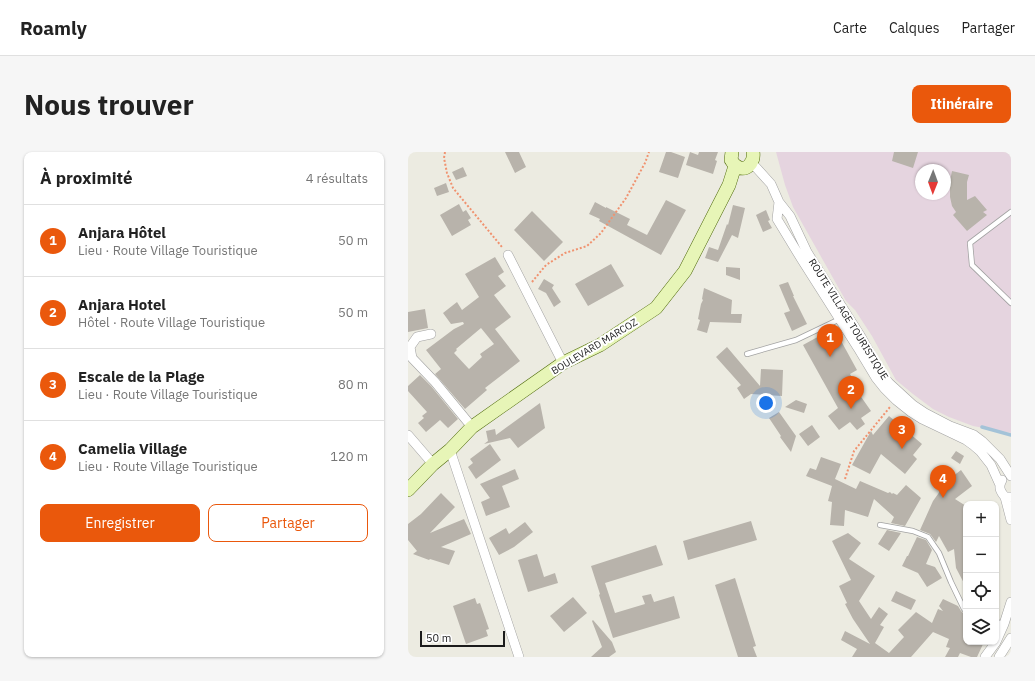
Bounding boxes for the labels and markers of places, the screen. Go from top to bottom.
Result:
pin: 1 [817,324,843,357]
pin: 2 [838,376,864,409]
pin: 3 [889,416,915,449]
pin: 4 [930,465,956,498]

